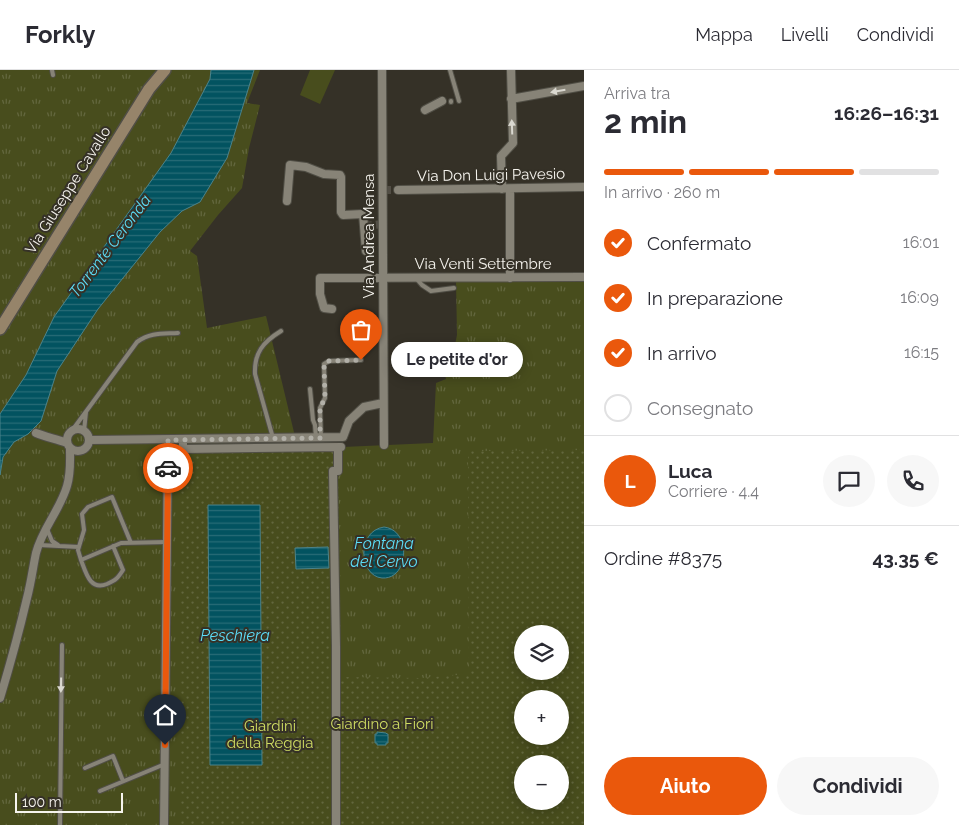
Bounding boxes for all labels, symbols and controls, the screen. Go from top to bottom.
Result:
text: Forkly [25,20,95,49]
text: Mappa [695,24,753,45]
text: Livelli [781,24,829,45]
text: Condividi [857,24,934,45]
text: Arriva tra [604,84,670,103]
one-way arrow [550,87,566,95]
text: 16:26–16:31 [834,102,939,124]
text: 2 min [604,103,687,140]
one-way arrow [508,119,516,135]
street label: Via Giuseppe Cavallo [21,123,115,257]
street label: Via Don Luigi Pavesio [417,165,565,185]
street label: Via Andrea Mensa [360,173,378,299]
text: In arrivo · 260 m [604,183,720,202]
water label: Torrente Ceronda [65,190,155,301]
icon: check [604,229,632,257]
text: Confermato [647,232,751,254]
text: 16:01 [903,233,939,252]
street label: Via Venti Settembre [414,255,552,273]
icon: check [604,284,632,312]
text: In preparazione [647,287,783,309]
text: 16:09 [900,288,939,307]
pin [340,309,382,360]
icon: bag [347,316,375,344]
icon: check [604,339,632,367]
callout: Le petite d'or [391,342,524,378]
text: In arrivo [647,342,717,364]
text: 16:15 [904,343,939,362]
text: Le petite d'or [406,350,508,369]
text: Consegnato [647,397,753,419]
courier [143,443,193,493]
icon: car [154,454,182,482]
button: chat [823,455,875,507]
button: phone [887,455,939,507]
text: Luca [668,460,712,482]
text: L [624,470,636,492]
text: Corriere · 4.4 [668,482,759,501]
water label: Fontana del Cervo [350,534,418,571]
text: Ordine #8375 [604,547,722,569]
text: 43.35 € [872,547,939,569]
map controls [514,625,569,810]
button: layers [514,625,569,680]
water label: Peschiera [200,626,270,645]
one-way arrow [57,678,65,694]
button: + [514,690,569,745]
pin [144,694,186,745]
icon: home [151,701,179,729]
park label: Giardino a Fiori [331,715,433,733]
park label: Giardini della Reggia [227,717,313,752]
button: − [514,755,569,810]
button: Aiuto [604,757,767,815]
button: Condividi [777,757,939,815]
scale bar [15,790,122,813]
text: 100 m [22,794,62,810]

